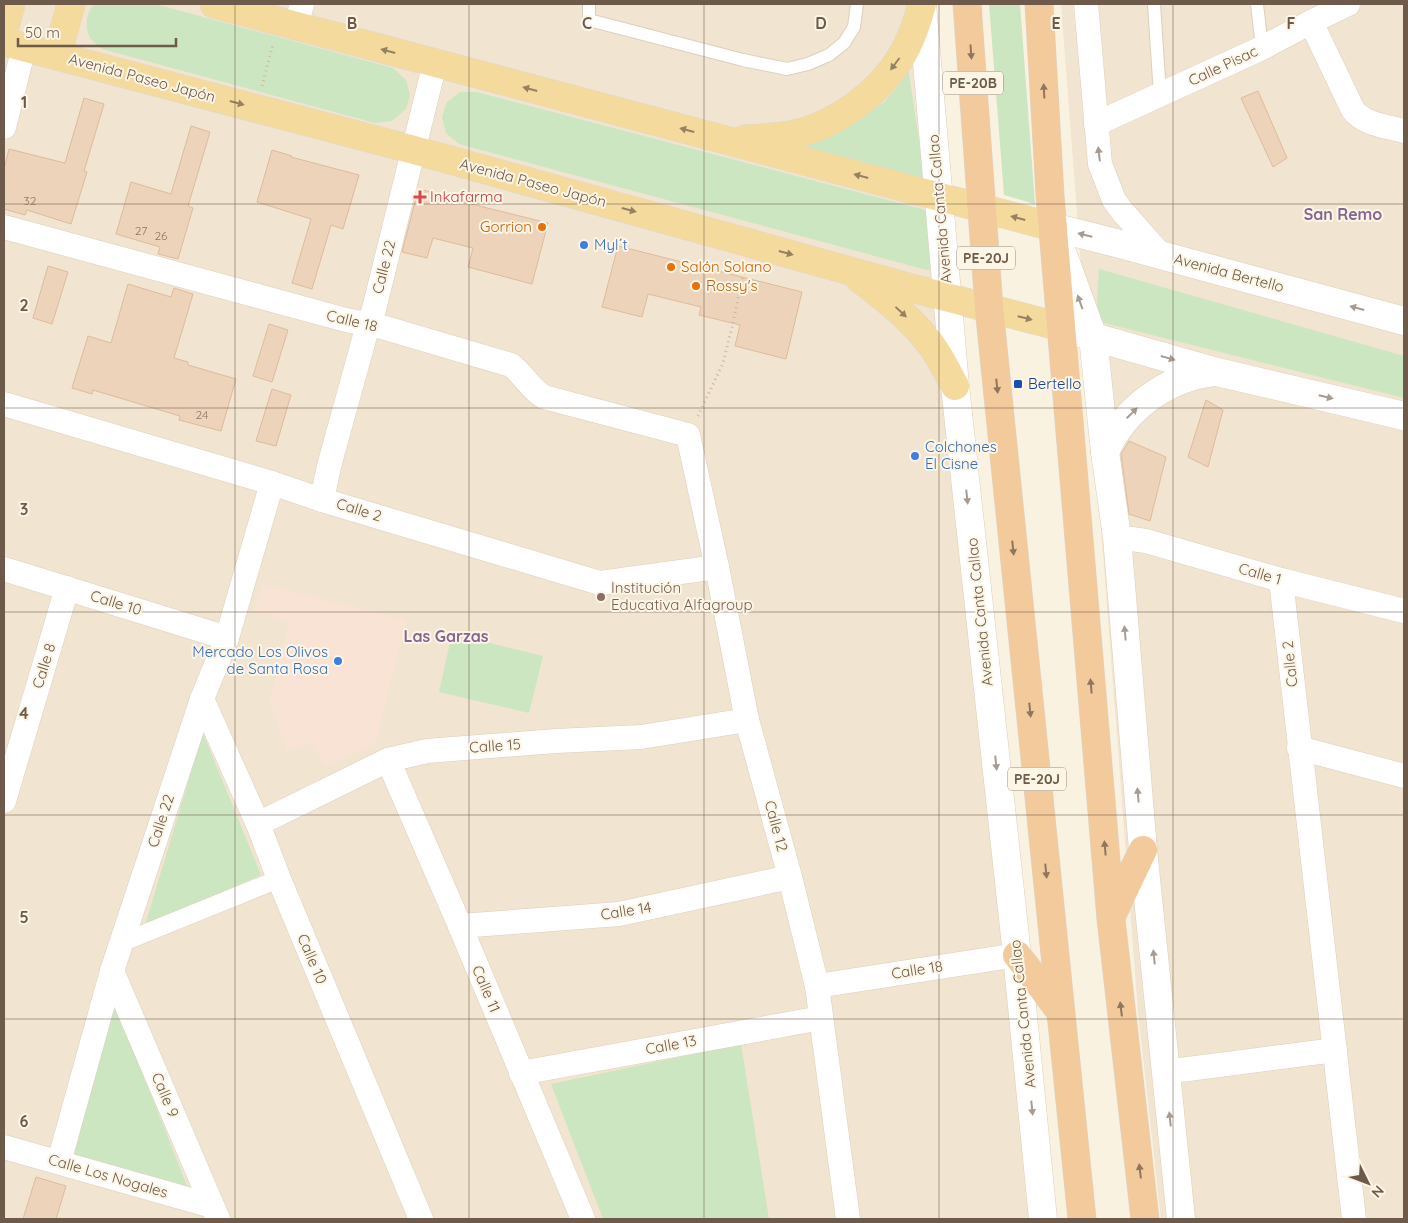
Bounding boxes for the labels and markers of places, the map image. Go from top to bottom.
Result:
place label: Inkafarma [430,187,503,206]
marker: Inkafarma [414,191,426,203]
place label: Gorrion [480,217,532,236]
marker: Gorrion [536,221,548,233]
place label: Myl´t [594,235,628,254]
marker: Myl´t [578,239,590,251]
place label: Salón Solano [681,257,772,276]
marker: Salón Solano [665,261,677,273]
place label: Rossy's [706,276,758,295]
marker: Rossy's [690,280,702,292]
place label: Bertello [1028,374,1081,393]
marker: Bertello [1012,378,1024,390]
place label: Colchones El Cisne [925,437,997,473]
marker: Colchones El Cisne [909,450,921,462]
place label: Institución Educativa Alfagroup [611,578,753,614]
marker: Institución Educativa Alfagroup [595,591,607,603]
place label: Mercado Los Olivos de Santa Rosa [192,642,328,678]
marker: Mercado Los Olivos de Santa Rosa [332,655,344,667]

